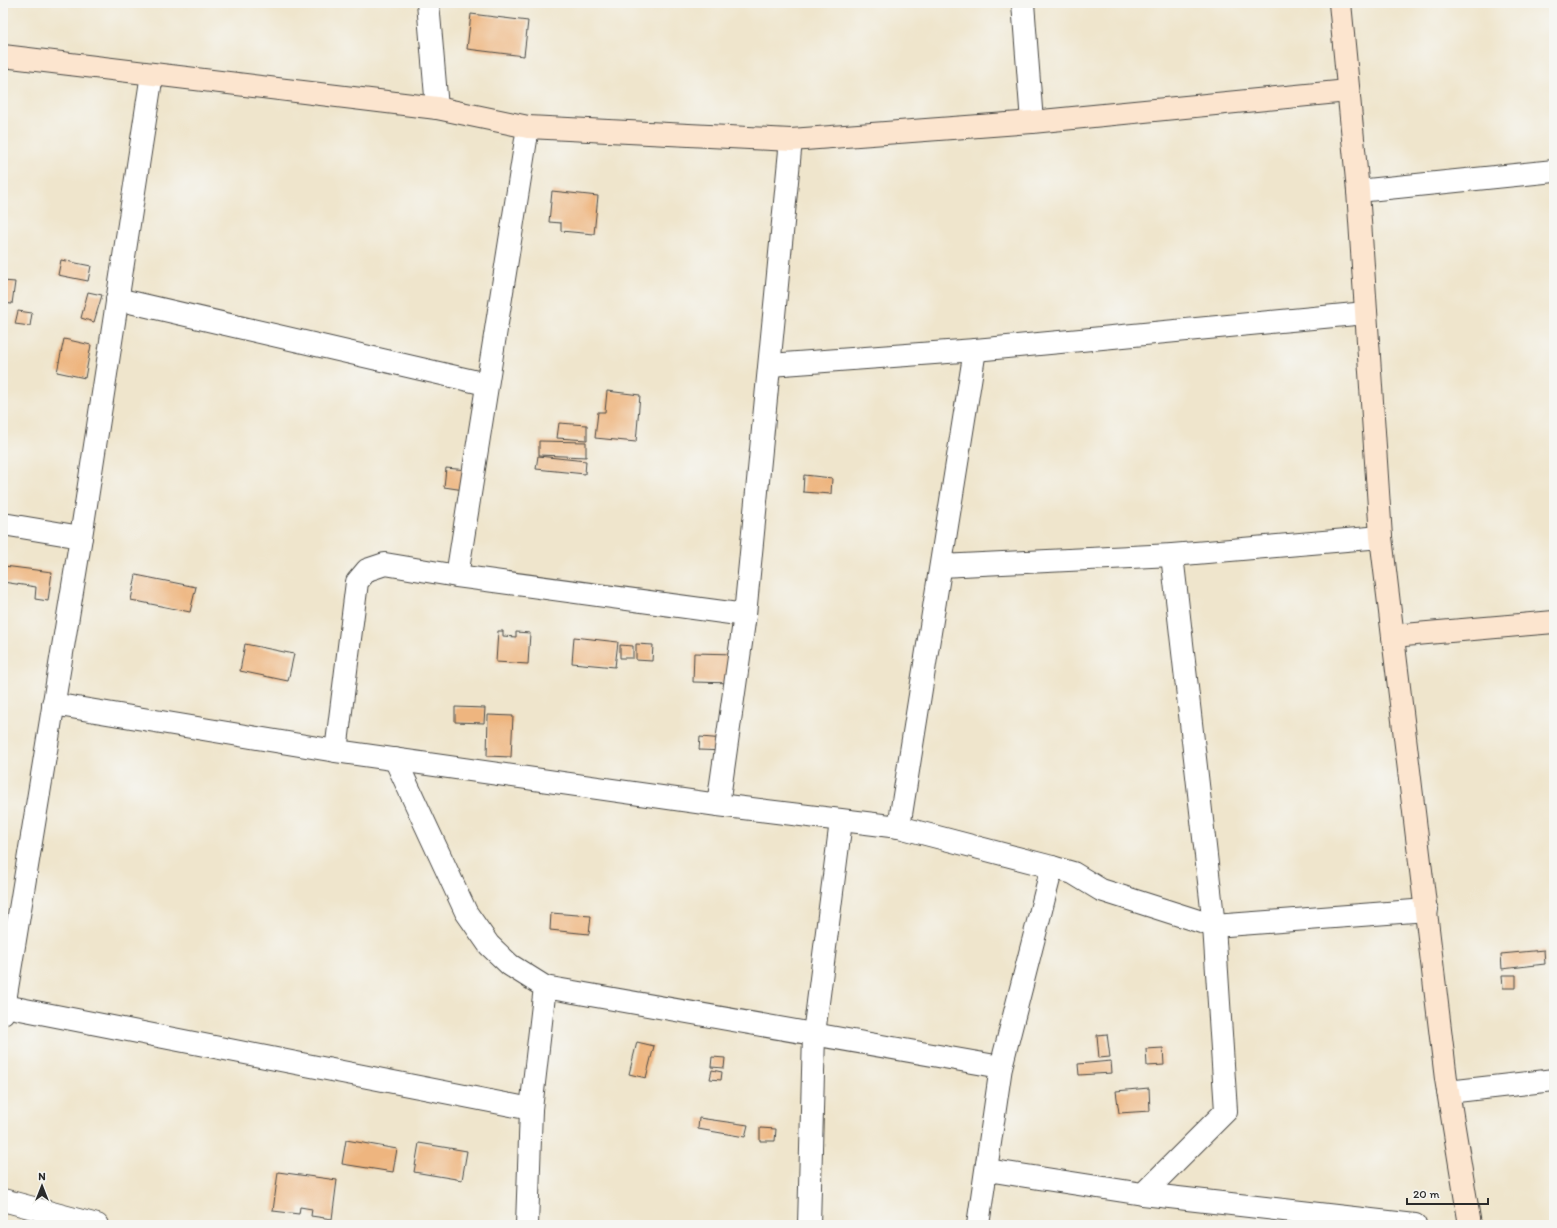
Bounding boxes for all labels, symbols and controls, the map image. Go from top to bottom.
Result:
north arrow [22,1166,62,1206]
text: N [38,1170,46,1183]
scale bar [1407,1180,1488,1206]
text: 20 m [1413,1187,1440,1201]

